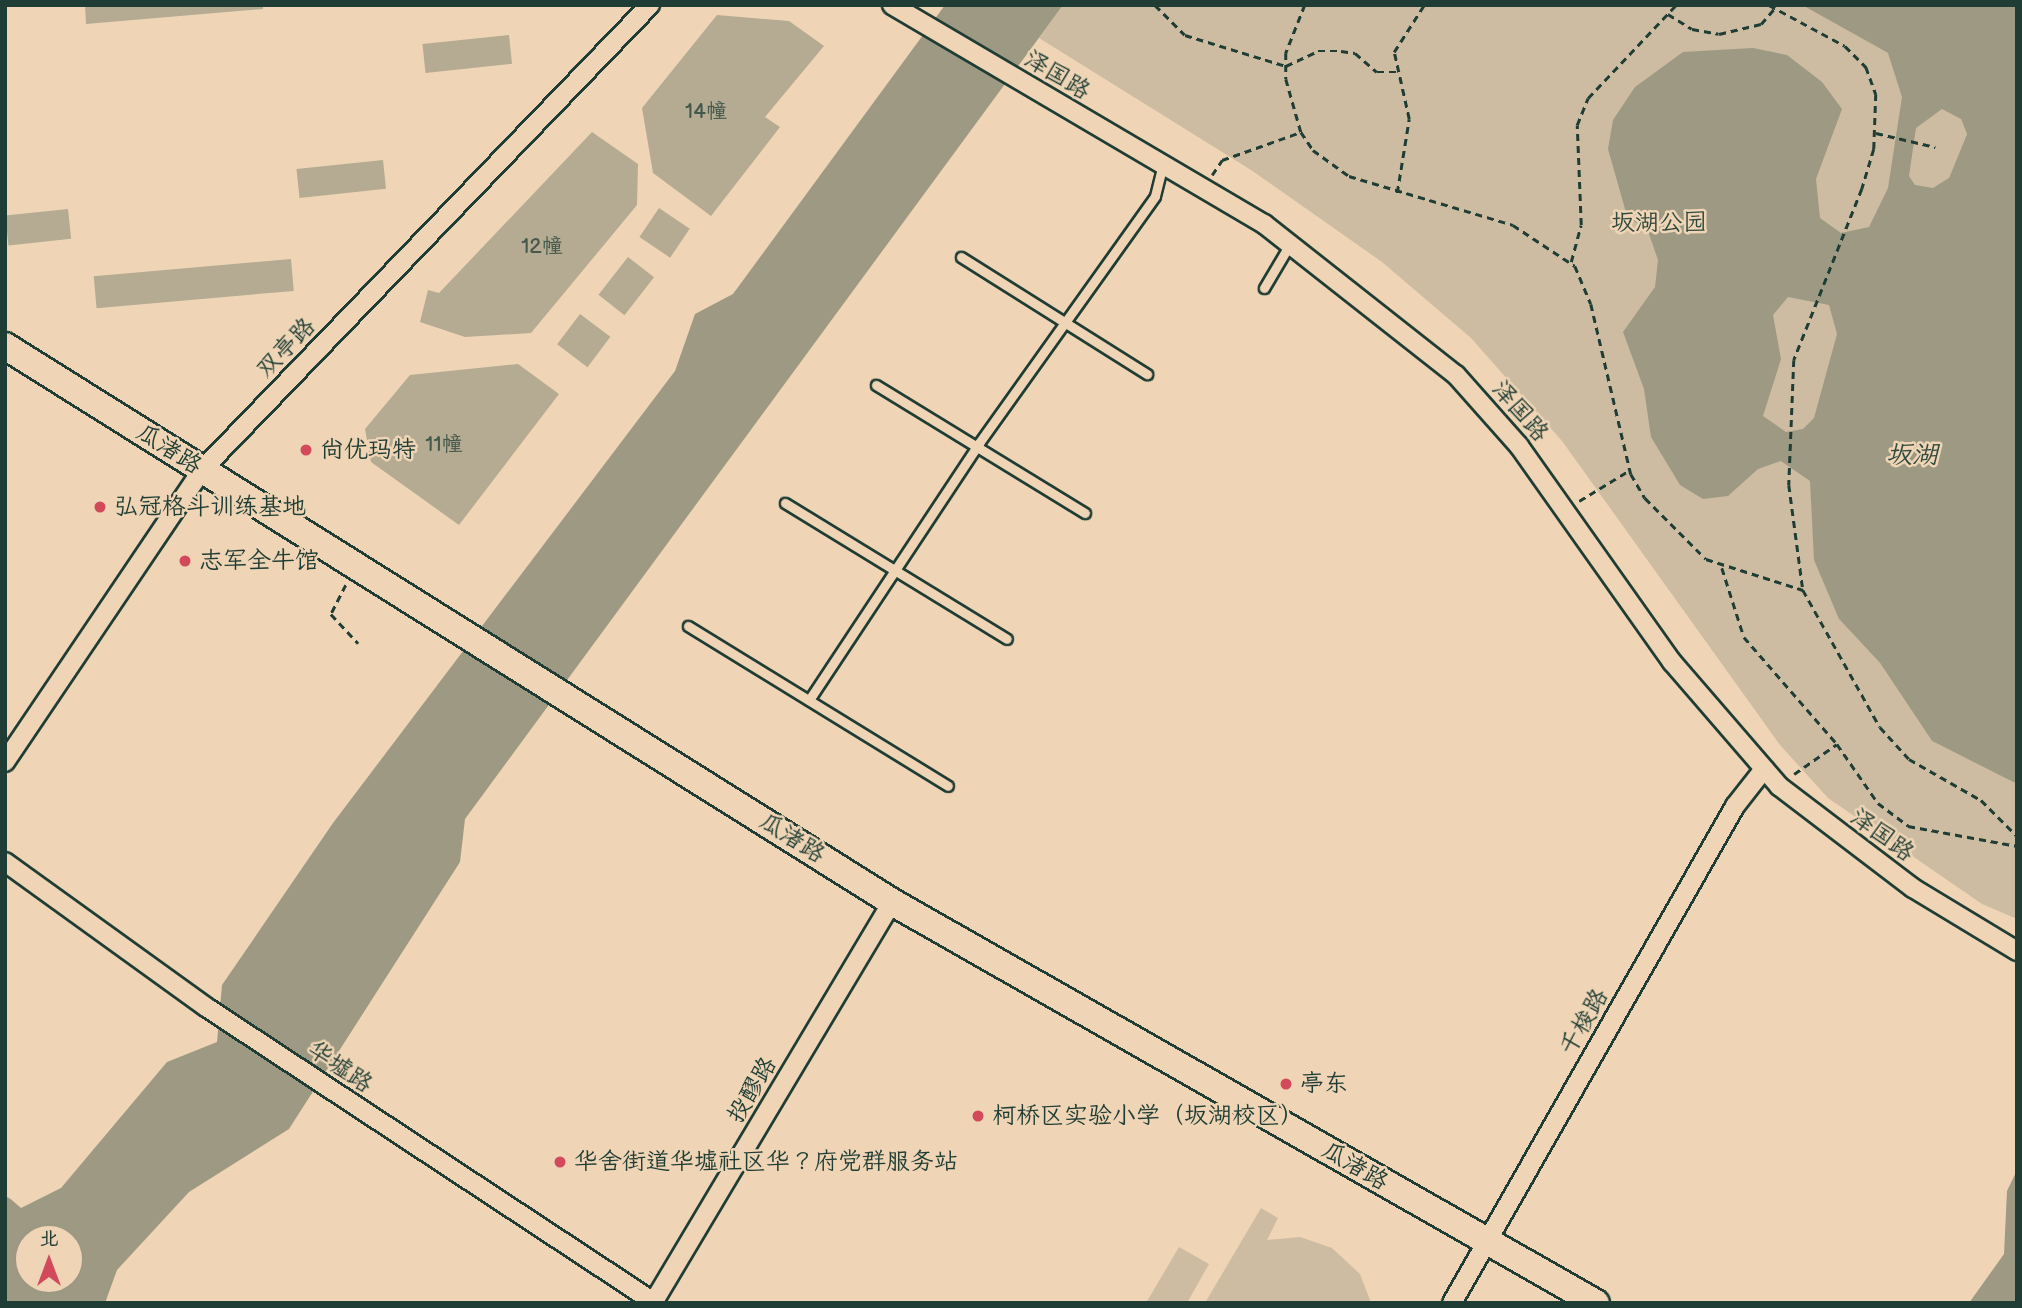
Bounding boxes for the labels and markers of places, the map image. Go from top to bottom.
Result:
place label: 尚优玛特 [320,436,416,464]
marker: 尚优玛特 [298,442,314,458]
place label: 弘冠格斗训练基地 [114,493,306,521]
marker: 弘冠格斗训练基地 [92,499,108,515]
place label: 志军全牛馆 [199,547,319,575]
marker: 志军全牛馆 [177,553,193,569]
place label: 亭东 [1300,1070,1348,1098]
marker: 亭东 [1278,1076,1294,1092]
place label: 柯桥区实验小学（坂湖校区） [992,1102,1304,1130]
marker: 柯桥区实验小学（坂湖校区） [970,1108,986,1124]
place label: 华舍街道华墟社区华？府党群服务站 [574,1148,958,1176]
marker: 华舍街道华墟社区华？府党群服务站 [552,1154,568,1170]

